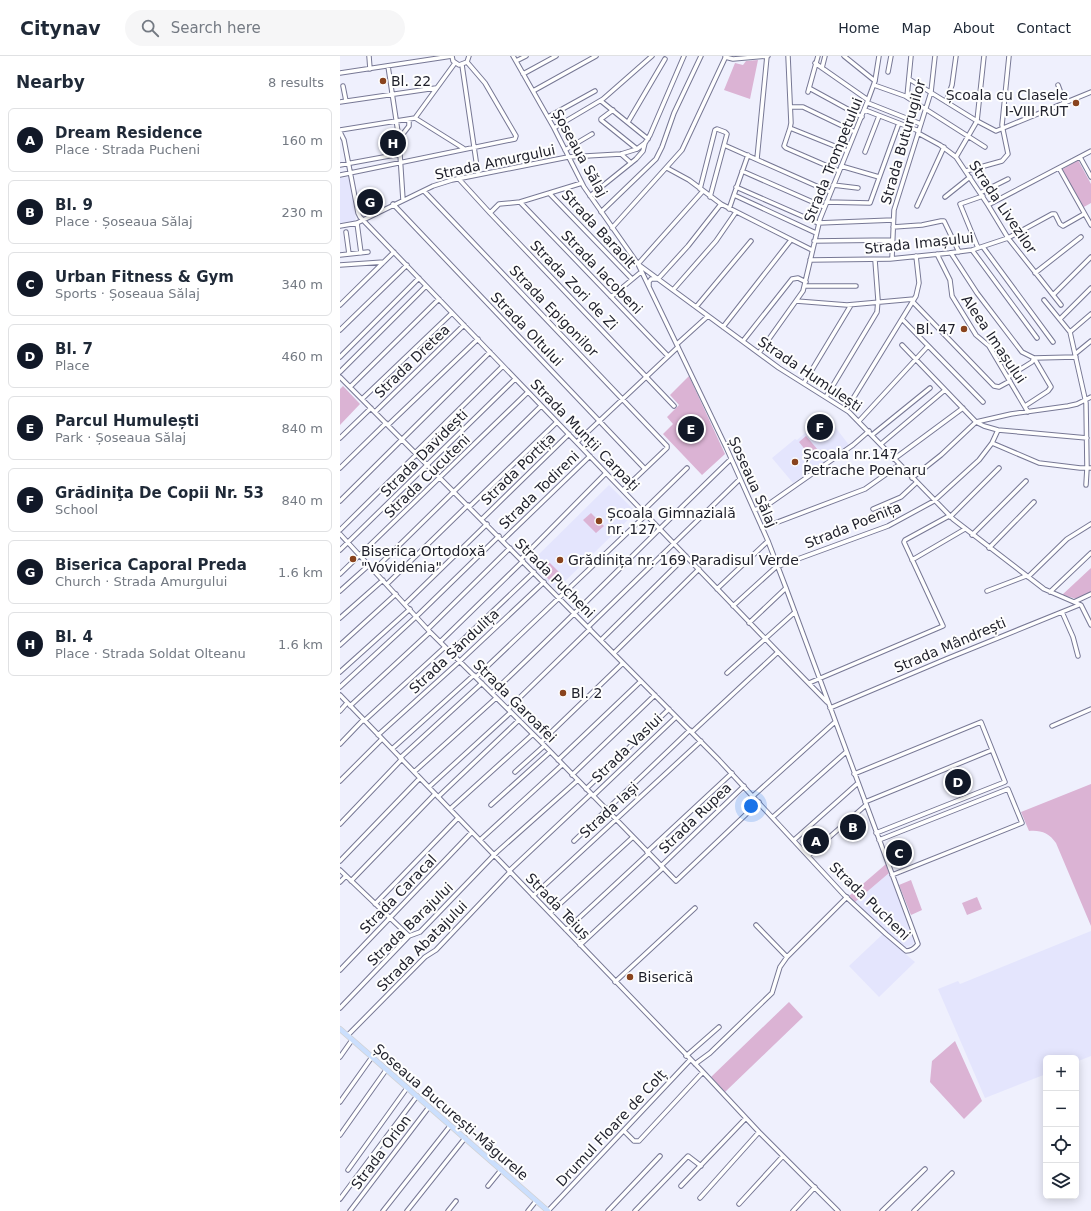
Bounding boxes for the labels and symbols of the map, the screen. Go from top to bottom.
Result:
place label: Bl. 22 [391,73,431,89]
marker: Bl. 22 [378,76,388,86]
street label: Strada Buturugilor [878,78,929,206]
place label: Școala cu Clasele I-VIII RUT [946,87,1068,119]
street label: Strada Trompetului [801,95,865,225]
marker: Școala cu Clasele I-VIII RUT [1071,98,1081,108]
street label: Șoseaua Sălaj [548,106,611,200]
pin: H [380,128,406,158]
street label: Strada Amurgului [433,141,557,183]
street label: Strada Livezilor [966,157,1040,257]
pin: G [357,187,383,217]
street label: Strada Baraolt [559,187,640,272]
street label: Strada Iacobeni [558,227,646,317]
street label: Strada Imașului [864,229,975,258]
street label: Strada Zori de Zi [527,237,621,333]
street label: Strada Epigonilor [506,262,602,360]
street label: Strada Oltului [488,289,566,369]
street label: Aleea Imașului [958,292,1029,387]
street label: Strada Dretea [371,321,453,401]
place label: Bl. 47 [916,321,956,337]
marker: Bl. 47 [959,324,969,334]
street label: Strada Humulești [755,333,865,415]
street label: Strada Munții Carpați [527,376,643,495]
street label: Strada Davidești [377,406,471,500]
pin: F [807,412,833,442]
pin: E [678,414,704,444]
street label: Strada Portița [478,430,559,509]
street label: Strada Cucuteni [381,431,473,521]
street label: Șoseaua Sălaj [725,434,780,530]
place label: Școala nr.147 Petrache Poenaru [803,446,926,478]
street label: Strada Todireni [496,448,582,532]
marker: Școala nr.147 Petrache Poenaru [790,457,800,467]
street label: Strada Poenița [802,498,904,553]
place label: Școala Gimnazială nr. 127 [607,505,736,537]
marker: Școala Gimnazială nr. 127 [594,516,604,526]
street label: Strada Pucheni [512,535,598,621]
place label: Biserica Ortodoxă "Vovidenia" [361,543,486,575]
place label: Grădinița nr. 169 Paradisul Verde [568,552,799,569]
marker: Biserica Ortodoxă "Vovidenia" [348,554,358,564]
marker: Grădinița nr. 169 Paradisul Verde [555,555,565,565]
street label: Strada Săndulița [406,605,503,697]
street label: Strada Mândrești [892,614,1009,677]
street label: Strada Garoafei [470,656,560,746]
place label: Bl. 2 [571,685,602,701]
marker: Bl. 2 [558,688,568,698]
street label: Strada Vaslui [588,710,666,786]
pin: D [945,767,971,797]
street label: Strada Iași [576,779,642,842]
street label: Strada Rupea [655,779,735,857]
your location [741,796,761,816]
pin: B [840,812,866,842]
pin: A [803,826,829,856]
pin: C [886,838,912,868]
street label: Strada Caracal [356,851,440,937]
street label: Strada Pucheni [826,859,914,943]
street label: Strada Teiuș [522,870,593,943]
street label: Strada Barajului [364,879,456,969]
street label: Strada Abatajului [374,898,470,994]
place label: Biserică [638,969,693,985]
marker: Biserică [625,972,635,982]
street label: Șoseaua București-Măgurele [370,1040,532,1184]
street label: Drumul Floare de Colț [553,1066,670,1190]
street label: Strada Orion [348,1112,414,1192]

